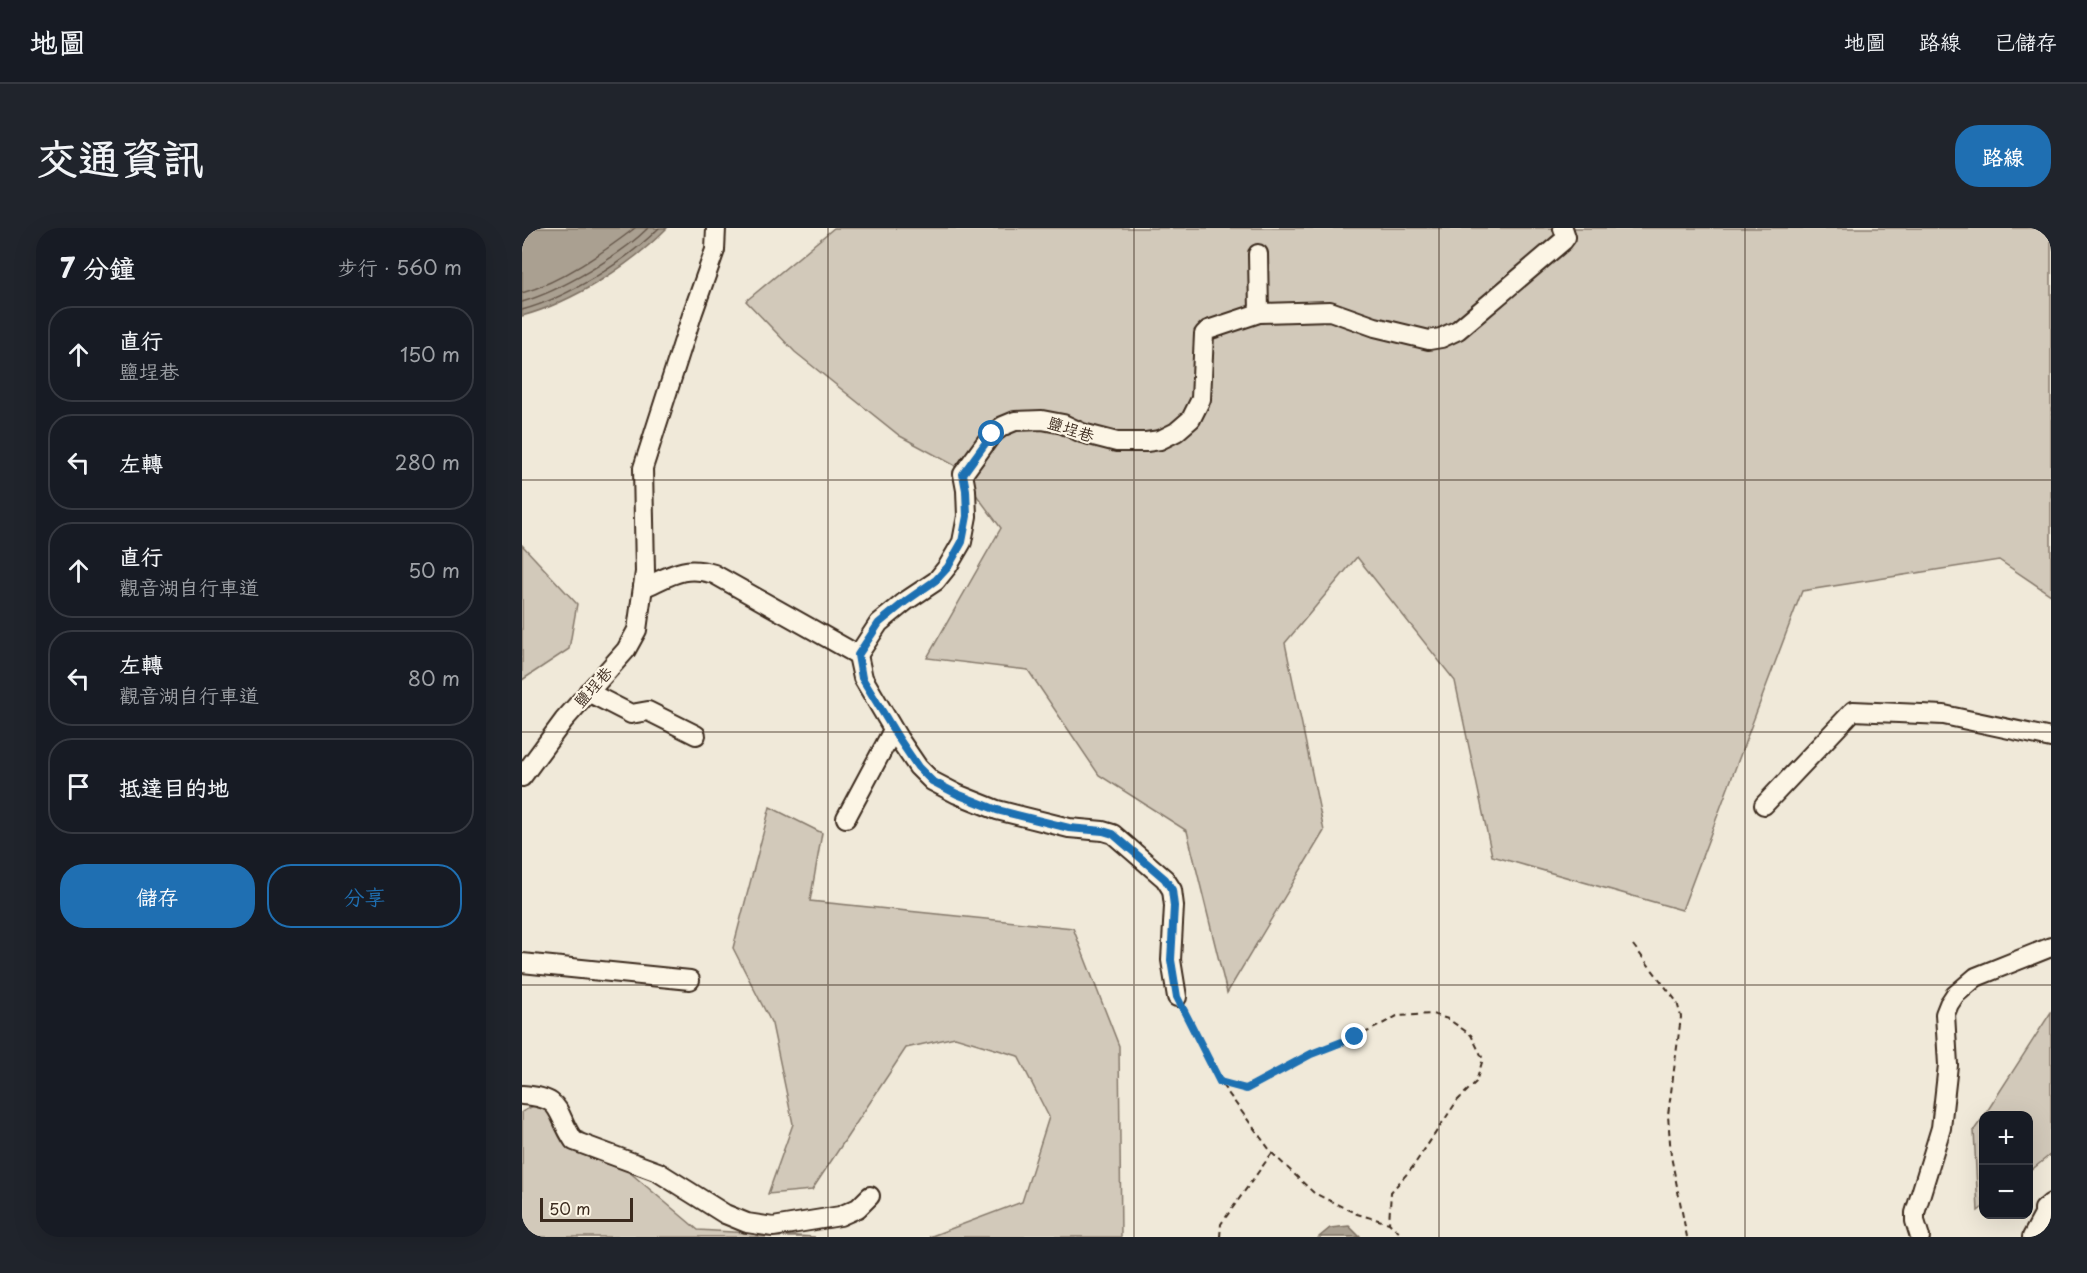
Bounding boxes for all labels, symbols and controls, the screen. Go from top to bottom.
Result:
text: 地圖 [30,20,86,63]
text: 地圖 [1844,25,1886,57]
text: 路線 [1919,25,1961,57]
text: 已儲存 [1994,25,2057,57]
text: 交通資訊 [36,125,204,188]
button: 路線 [1955,125,2051,187]
text: 7 分鐘 [60,248,135,287]
text: 步行 · 560 m [338,252,462,282]
text: 直行 [119,323,163,356]
icon: ahead [62,338,95,371]
text: 150 m [400,339,460,369]
text: 鹽埕巷 [119,356,179,386]
street label: 鹽埕巷 [1045,409,1098,447]
route start [978,420,1004,446]
icon: left [62,446,95,479]
text: 左轉 [119,446,163,479]
text: 280 m [395,447,460,477]
text: 直行 [119,539,163,572]
icon: ahead [62,554,95,587]
text: 50 m [408,555,460,585]
text: 觀音湖自行車道 [119,572,259,602]
text: 左轉 [119,647,163,680]
street label: 鹽埕巷 [567,660,617,712]
icon: left [62,662,95,695]
text: 80 m [408,663,460,693]
text: 觀音湖自行車道 [119,680,259,710]
icon: arrive [62,770,95,803]
text: 抵達目的地 [119,770,229,803]
button: 儲存 [60,864,255,928]
button: 分享 [267,864,462,928]
route end [1341,1023,1367,1049]
map controls [1979,1111,2033,1219]
button: + [1979,1111,2033,1165]
button: − [1979,1165,2033,1219]
scale bar [540,1195,633,1222]
text: 50 m [549,1196,590,1220]

